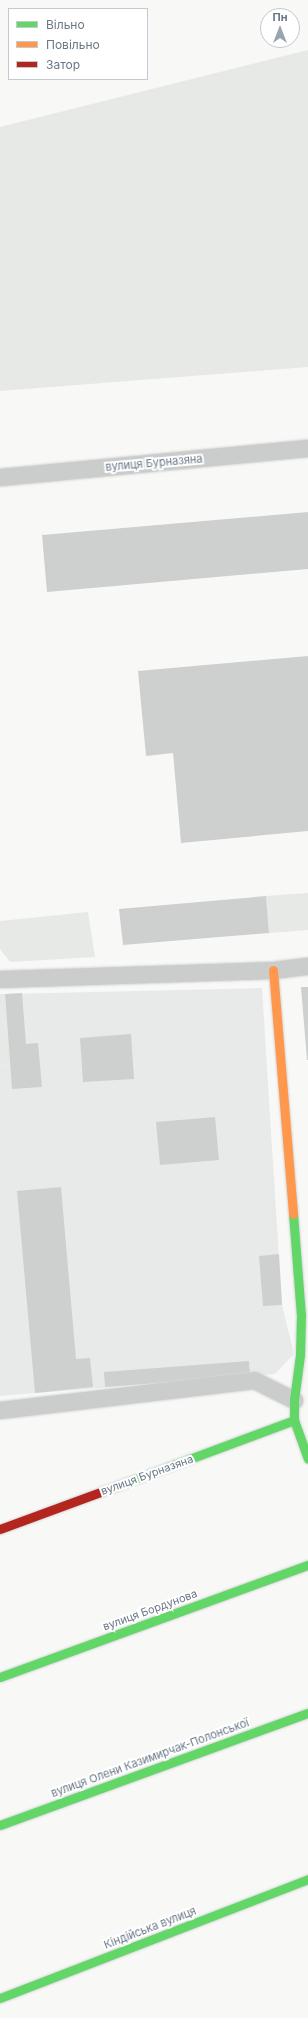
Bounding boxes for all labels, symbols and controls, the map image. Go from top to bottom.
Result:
legend [8,8,148,80]
north arrow [260,8,300,48]
text: Пн [272,10,288,24]
text: Вільно [46,17,85,32]
text: Повільно [46,37,100,52]
text: Затор [46,57,80,72]
street label: вулиця Бурназяна [105,452,203,474]
street label: вулиця Бурназяна [99,1452,195,1498]
street label: вулиця Бордунова [101,1587,199,1633]
street label: вулиця Олени Казимирчак-Полонської [49,1716,251,1800]
street label: Кіндійська вулиця [102,1904,198,1952]

